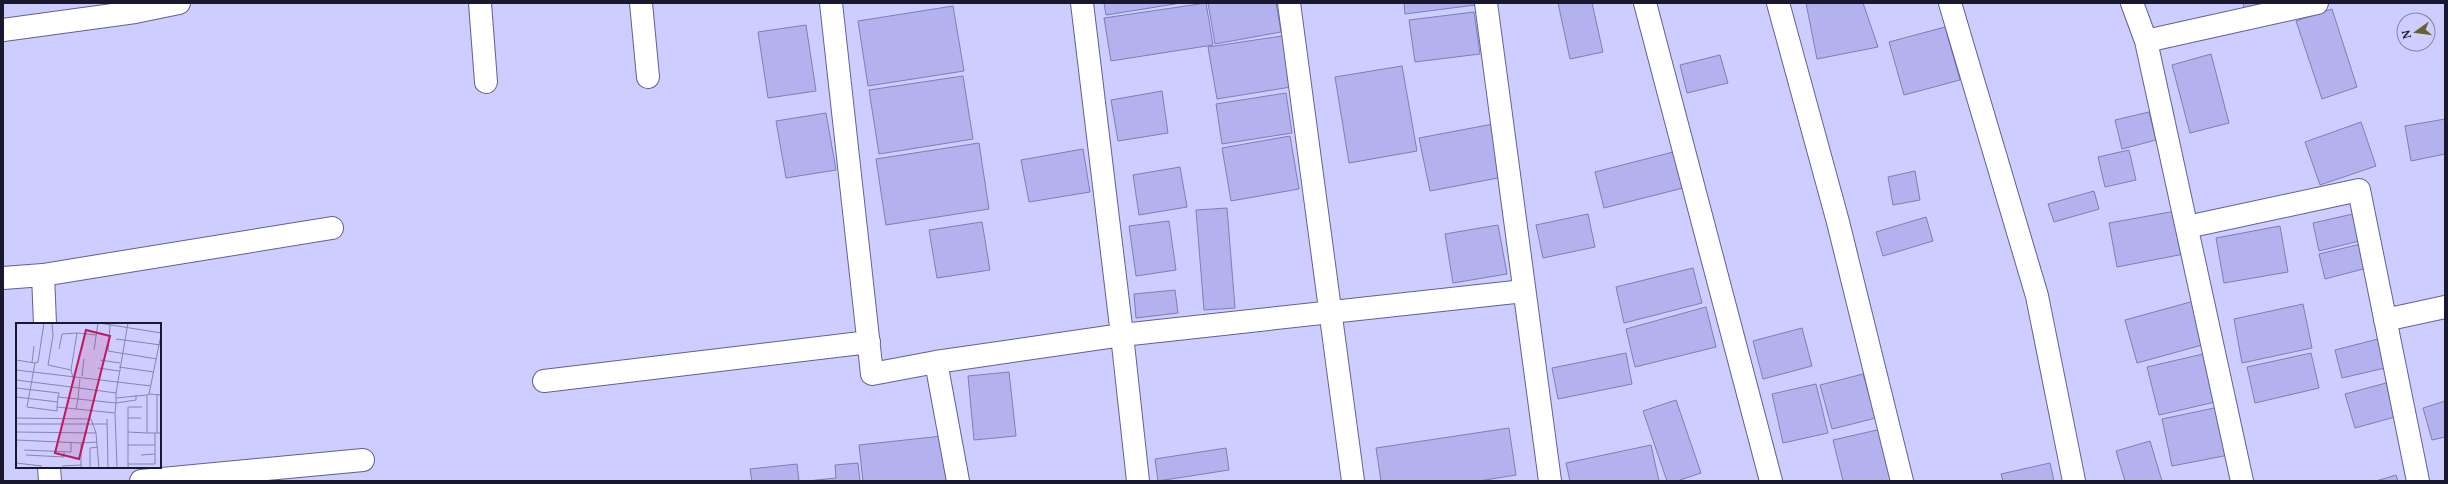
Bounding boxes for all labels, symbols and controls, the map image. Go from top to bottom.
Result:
north arrow [2396,12,2436,52]
text: N [2397,28,2414,41]
inset map [16,323,161,468]

